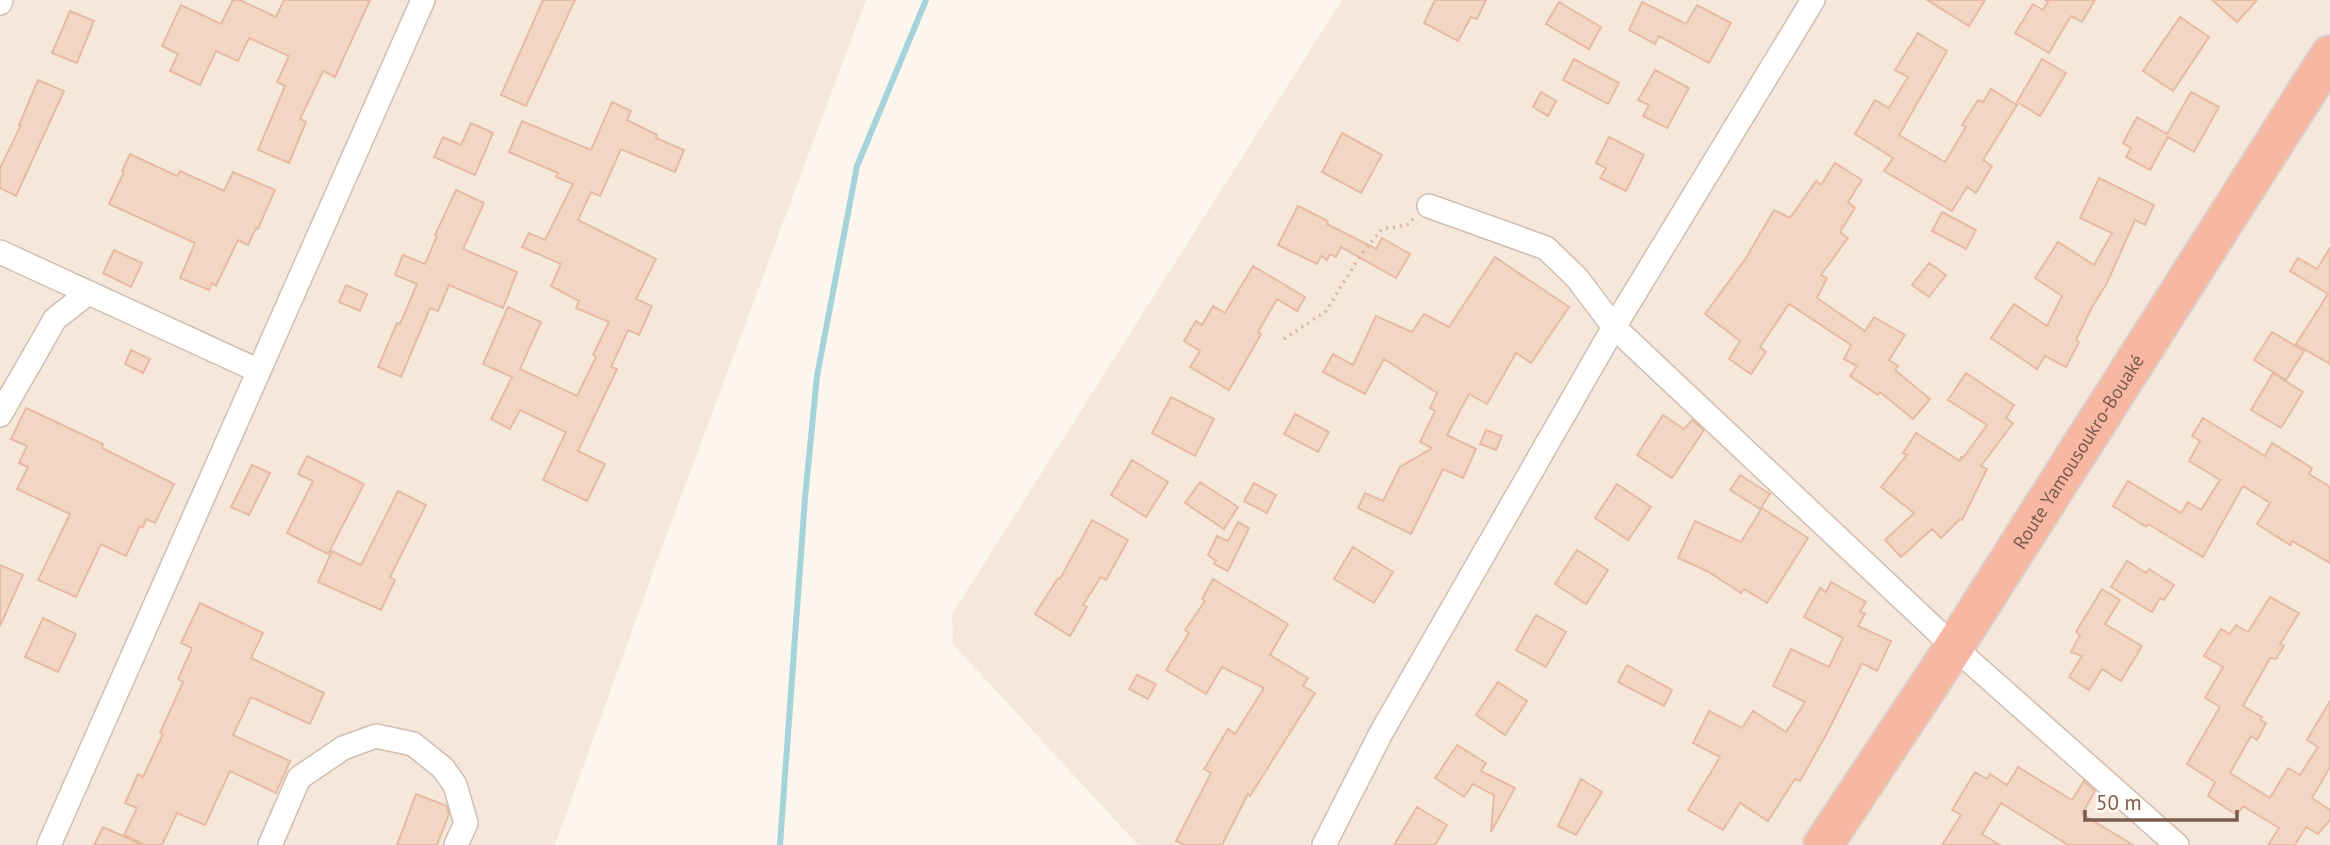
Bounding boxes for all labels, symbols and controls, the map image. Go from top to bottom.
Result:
street label: Route Yamousoukro-Bouaké [2007,350,2149,553]
scale bar [2085,778,2237,822]
text: 50 m [2096,789,2142,816]

